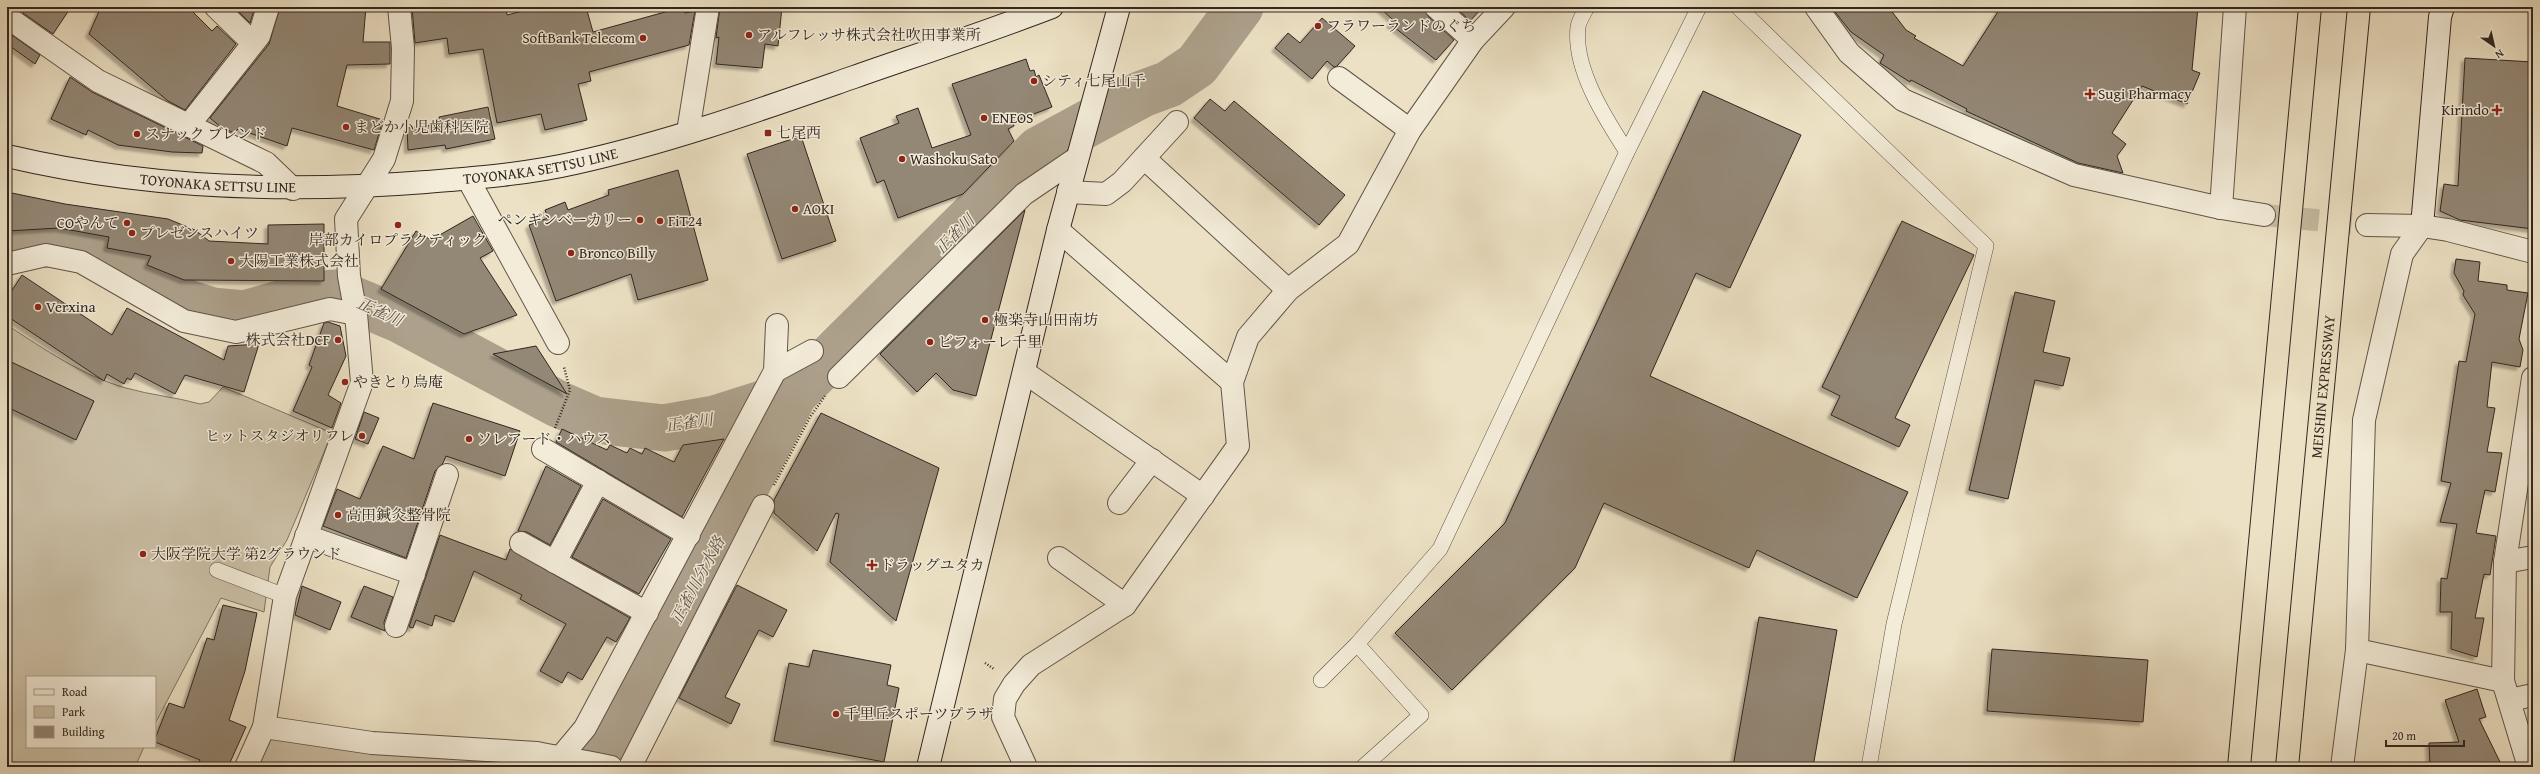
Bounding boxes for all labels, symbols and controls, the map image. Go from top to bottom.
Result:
place label: フラワーランドのぐち [1326,15,1476,36]
marker: フラワーランドのぐち [1313,21,1323,31]
place label: アルフレッサ株式会社吹田事業所 [757,24,981,45]
north arrow [2474,26,2514,66]
place label: SoftBank Telecom [522,27,636,48]
marker: アルフレッサ株式会社吹田事業所 [744,30,754,40]
marker: SoftBank Telecom [638,33,648,43]
text: N [2492,46,2507,63]
place label: シティ七尾山千 [1042,70,1146,91]
marker: シティ七尾山千 [1029,76,1039,86]
place label: Sugi Pharmacy [2098,83,2192,104]
marker: Sugi Pharmacy [2085,89,2095,99]
place label: Kirindo [2441,99,2489,120]
marker: Kirindo [2492,105,2502,115]
place label: ENEOS [992,107,1033,128]
marker: ENEOS [979,113,989,123]
place label: まどか小児歯科医院 [354,116,489,137]
marker: まどか小児歯科医院 [341,122,351,132]
place label: 七尾西 [776,122,821,143]
place label: スナック ブレンド [145,123,267,144]
marker: 七尾西 [763,128,773,138]
marker: スナック ブレンド [132,129,142,139]
street label: TOYONAKA SETTSU LINE [462,142,620,189]
place label: Washoku Sato [910,148,998,169]
marker: Washoku Sato [897,154,907,164]
street label: TOYONAKA SETTSU LINE [139,168,296,197]
place label: AOKI [803,198,834,219]
marker: AOKI [790,204,800,214]
water label: 正雀川 [929,207,981,259]
place label: ペンギンベーカリー [497,209,632,230]
place label: FiT24 [668,210,702,231]
place label: COやんて [57,212,119,233]
marker: ペンギンベーカリー [635,215,645,225]
marker: FiT24 [655,216,665,226]
marker: COやんて [122,218,132,228]
marker: 岸部カイロプラクティック [393,220,403,230]
place label: プレゼンスハイツ [140,222,259,243]
marker: プレゼンスハイツ [127,228,137,238]
place label: 岸部カイロプラクティック [309,229,487,250]
place label: Bronco Billy [579,242,656,263]
marker: Bronco Billy [566,248,576,258]
place label: 大陽工業株式会社 [239,250,359,271]
marker: 大陽工業株式会社 [226,256,236,266]
water label: 正雀川 [353,290,409,333]
place label: Verxina [46,296,96,317]
marker: Verxina [33,302,43,312]
place label: 極楽寺山田南坊 [993,309,1098,330]
street label: MEISHIN EXPRESSWAY [2305,314,2340,459]
marker: 極楽寺山田南坊 [980,315,990,325]
place label: 株式会社DCF [245,329,330,350]
place label: ビフォーレ千里 [938,331,1042,352]
marker: 株式会社DCF [333,335,343,345]
marker: ビフォーレ千里 [925,337,935,347]
place label: やきとり鳥庵 [353,371,443,392]
marker: やきとり鳥庵 [340,377,350,387]
water label: 正雀川 [664,406,716,437]
place label: ヒットスタジオリフレ [205,425,354,446]
place label: ソレアード・ハウス [477,428,611,449]
marker: ヒットスタジオリフレ [357,431,367,441]
marker: ソレアード・ハウス [464,434,474,444]
place label: 高田鍼灸整骨院 [346,504,451,525]
marker: 高田鍼灸整骨院 [333,510,343,520]
water label: 正雀川分水路 [664,531,731,628]
place label: 大阪学院大学 第2グラウンド [151,543,342,564]
marker: 大阪学院大学 第2グラウンド [138,549,148,559]
place label: ドラッグユタカ [880,554,984,575]
marker: ドラッグユタカ [867,560,877,570]
legend [26,676,156,748]
text: Road [62,683,88,700]
text: Park [62,703,86,720]
place label: 千里丘スポーツプラザ [844,703,993,724]
marker: 千里丘スポーツプラザ [831,709,841,719]
scale bar [2386,722,2464,748]
text: Building [62,723,105,740]
text: 20 m [2392,727,2416,744]

